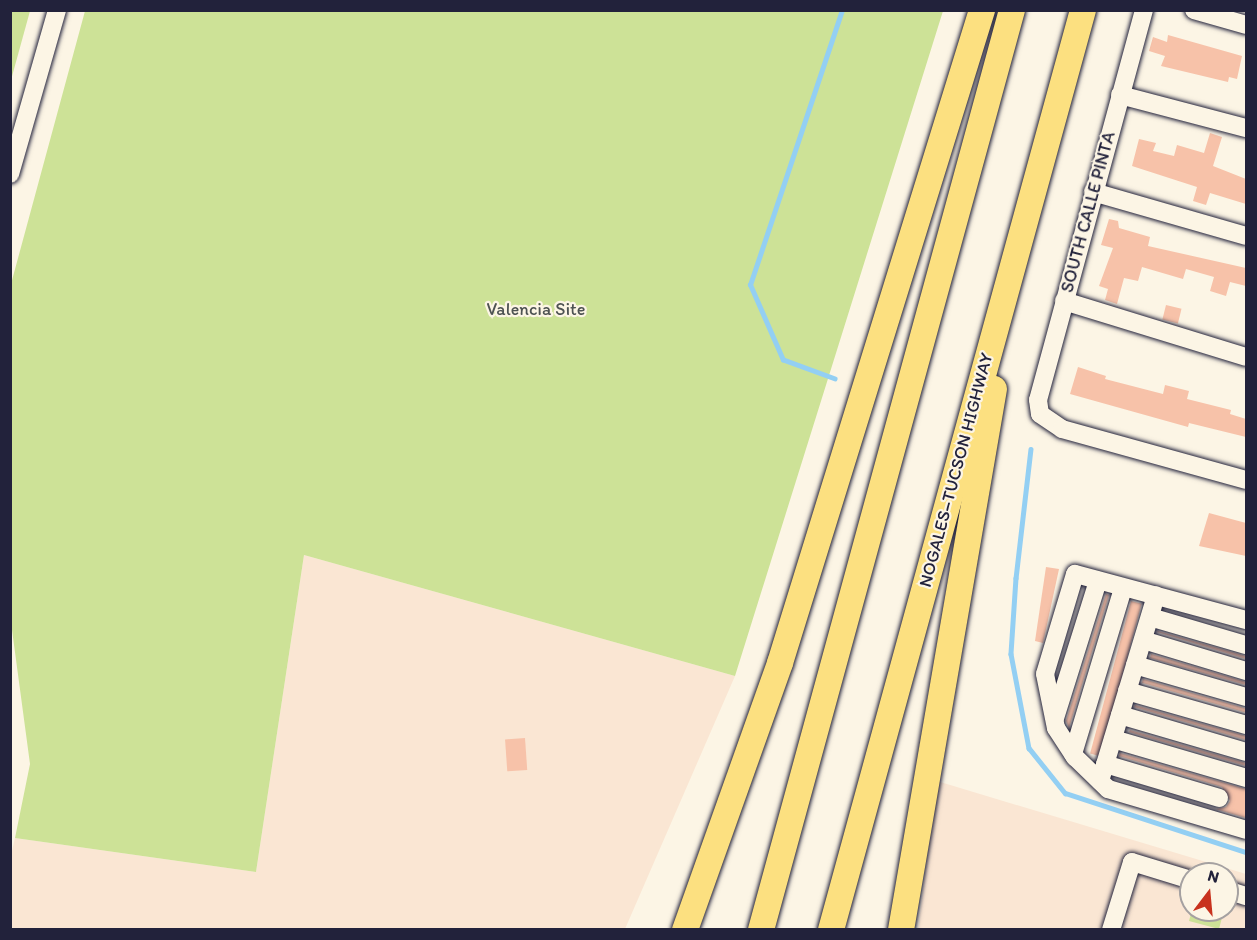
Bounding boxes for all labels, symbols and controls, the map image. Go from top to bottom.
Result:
street label: SOUTH CALLE PINTA [1056,128,1120,296]
park label: Valencia Site [487,298,585,320]
street label: NOGALES–TUCSON HIGHWAY [914,350,998,590]
north arrow [1179,862,1239,922]
text: N [1206,866,1221,887]

